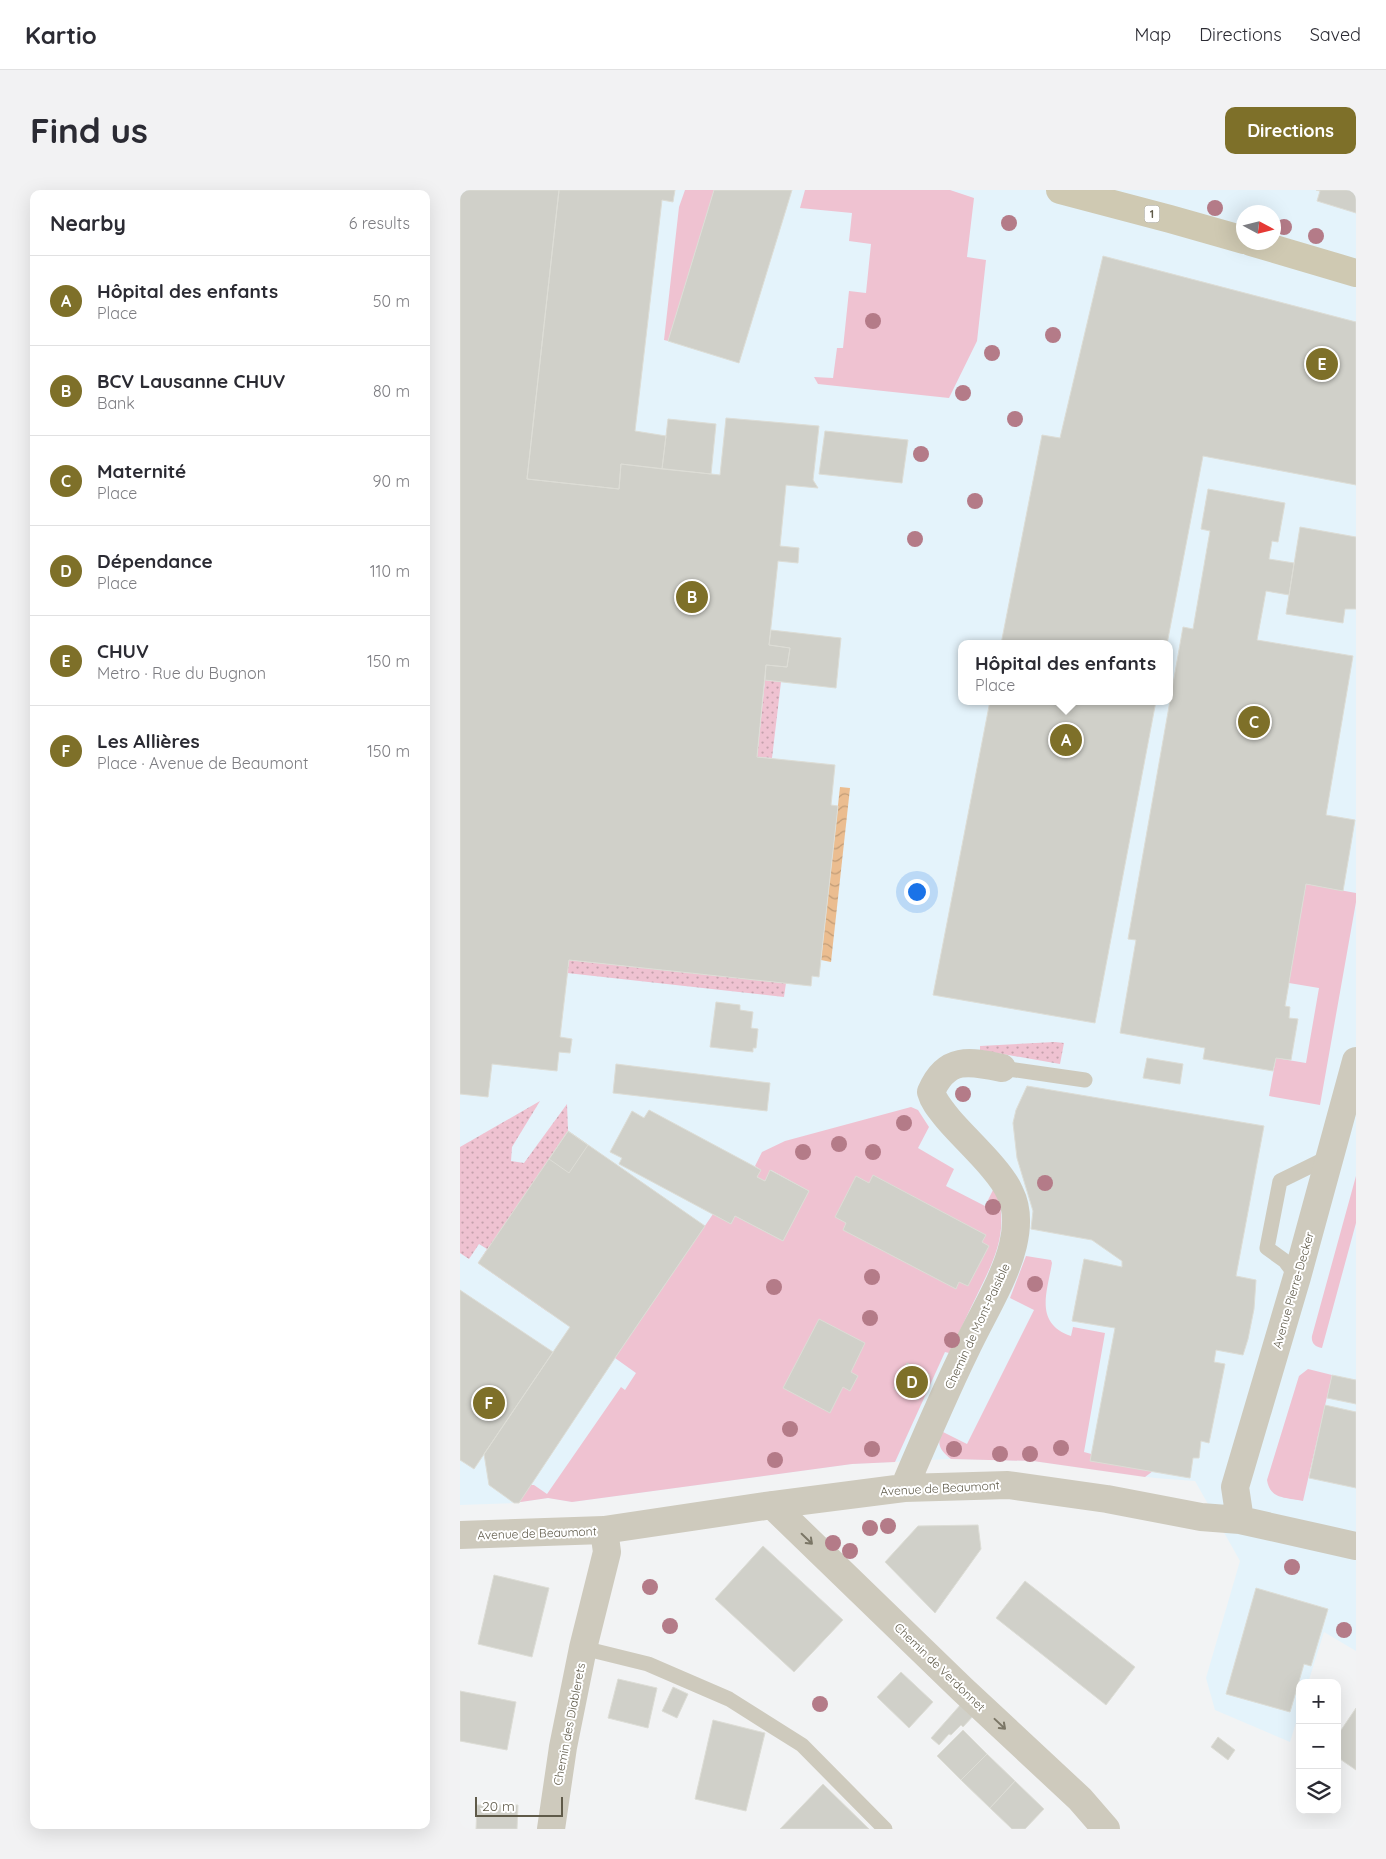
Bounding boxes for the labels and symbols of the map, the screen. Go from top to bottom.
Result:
road number: 1 [1144,205,1160,222]
north arrow [1236,205,1281,250]
pin: E [1306,345,1338,383]
pin: B [676,578,708,616]
pin: C [1238,703,1270,741]
pin: A [1050,721,1082,759]
your location [904,879,930,905]
street label: Avenue Pierre-Decker [1269,1230,1317,1350]
street label: Chemin de Mont-Paisible [941,1260,1013,1391]
pin: D [896,1363,928,1401]
pin: F [473,1384,505,1422]
street label: Avenue de Beaumont [880,1477,1000,1499]
street label: Avenue de Beaumont [477,1523,597,1543]
one-way arrow [801,1533,813,1545]
street label: Chemin de Verdonnet [891,1620,989,1714]
street label: Chemin des Diablerets [550,1661,588,1786]
one-way arrow [993,1718,1006,1730]
scale bar [475,1794,562,1817]

